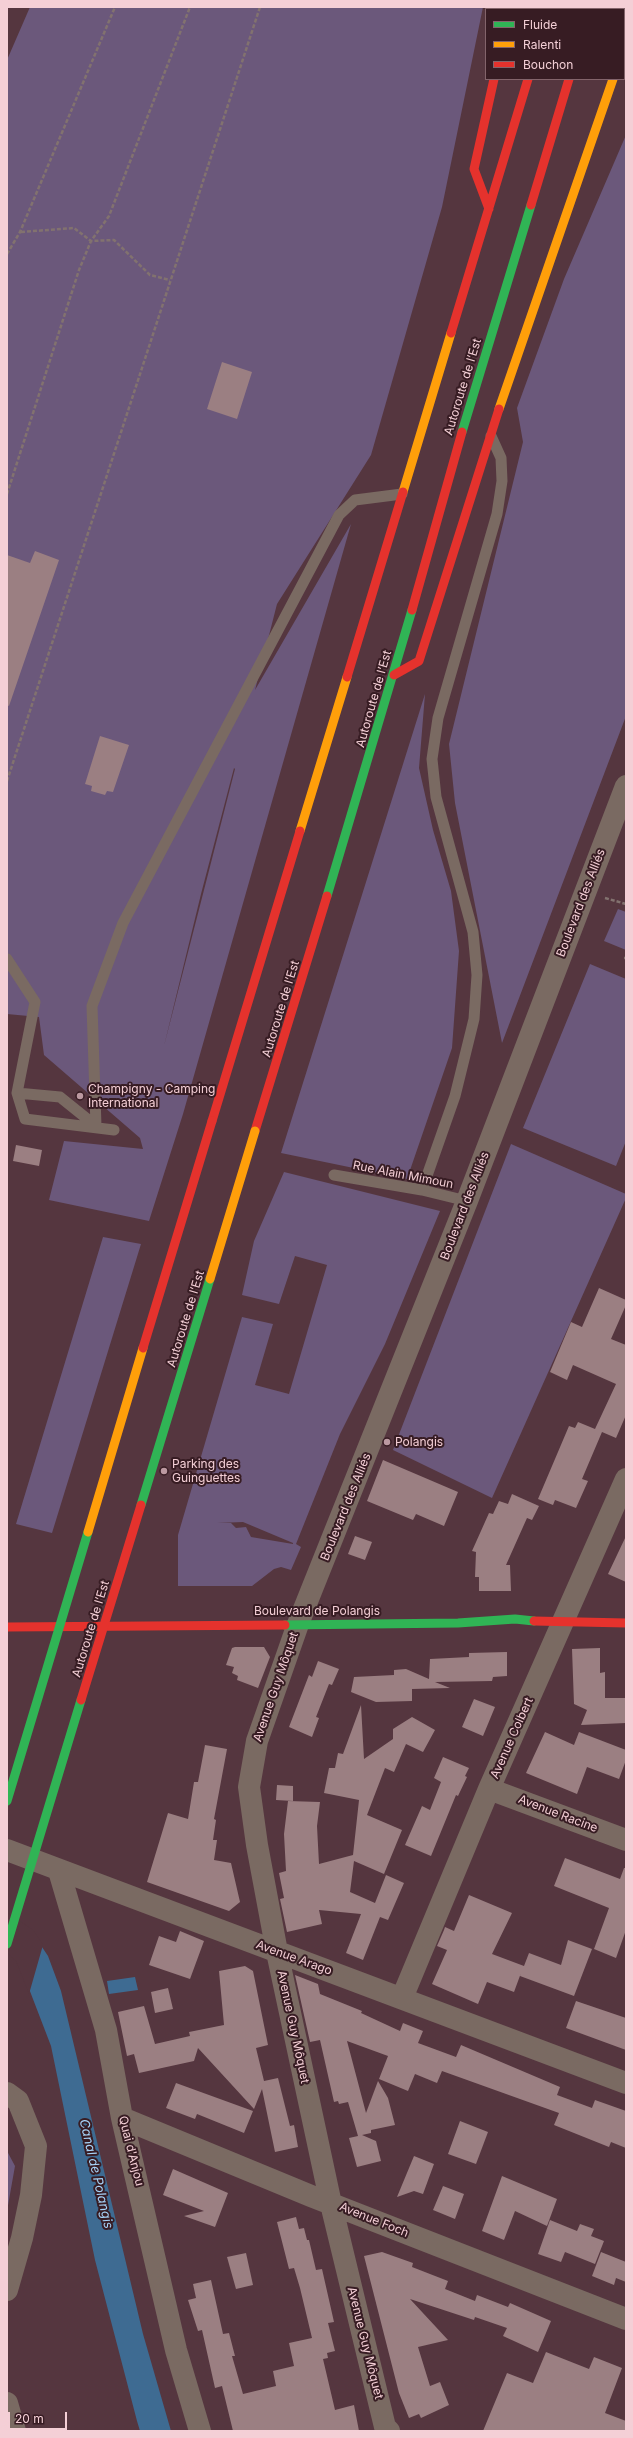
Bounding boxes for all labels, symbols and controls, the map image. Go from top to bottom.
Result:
legend [485,8,625,80]
text: Fluide [523,17,557,32]
text: Ralenti [523,37,561,52]
text: Bouchon [523,57,573,72]
street label: Autoroute de l’Est [441,337,485,437]
street label: Autoroute de l’Est [353,649,395,749]
street label: Boulevard des Alliés [554,847,608,959]
street label: Autoroute de l’Est [259,959,303,1059]
place label: Champigny - Camping International [88,1082,215,1110]
marker: Champigny - Camping International [75,1091,85,1101]
street label: Boulevard des Alliés [438,1150,492,1262]
street label: Rue Alain Mimoun [352,1158,454,1192]
street label: Autoroute de l’Est [164,1269,208,1369]
place label: Polangis [395,1435,443,1449]
marker: Polangis [382,1437,392,1447]
street label: Boulevard des Alliés [318,1451,374,1563]
place label: Parking des Guinguettes [172,1457,240,1485]
marker: Parking des Guinguettes [159,1466,169,1476]
street label: Autoroute de l’Est [69,1579,113,1679]
street label: Boulevard de Polangis [254,1604,380,1618]
street label: Avenue Guy Môquet [250,1630,302,1744]
street label: Avenue Colbert [488,1695,536,1781]
street label: Avenue Racine [516,1792,600,1836]
street label: Avenue Arago [254,1938,334,1978]
street label: Avenue Guy Môquet [274,1969,312,2085]
street label: Quai d'Anjou [115,2114,147,2188]
water label: Canal de Polangis [76,2118,116,2230]
street label: Avenue Foch [337,2200,411,2240]
street label: Avenue Guy Môquet [344,2285,386,2401]
scale bar [10,2404,69,2430]
text: 20 m [15,2411,44,2426]

